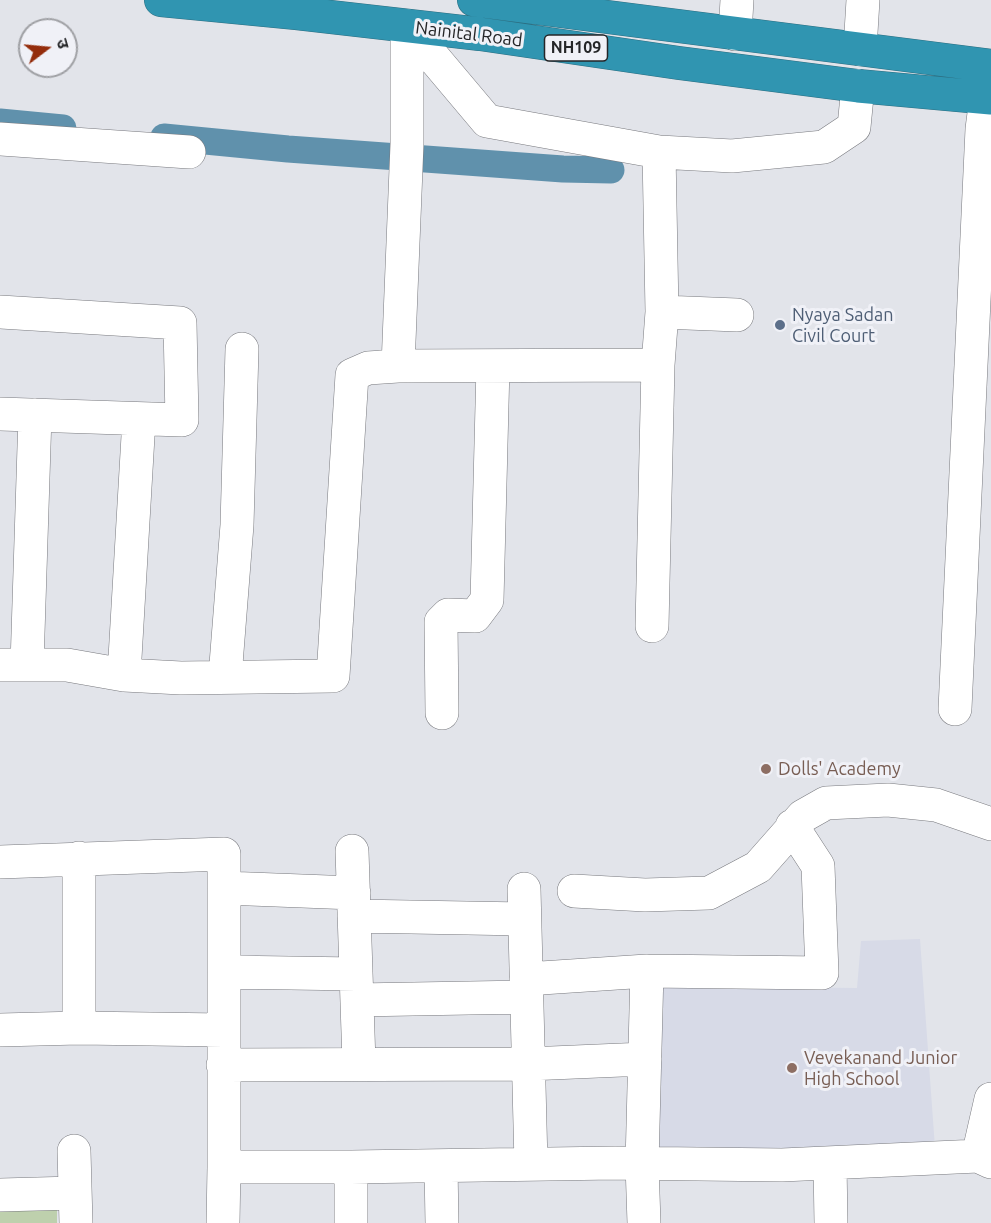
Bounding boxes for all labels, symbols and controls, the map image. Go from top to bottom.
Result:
street label: Nainital Road [414,17,524,51]
north arrow [18,18,78,78]
road number: NH109 [544,35,608,61]
text: उ [53,37,73,51]
place label: Nyaya Sadan Civil Court [792,304,894,346]
marker: Nyaya Sadan Civil Court [773,318,787,332]
place label: Dolls' Academy [778,758,901,780]
marker: Dolls' Academy [759,762,773,776]
place label: Vevekanand Junior High School [804,1047,957,1090]
marker: Vevekanand Junior High School [785,1061,799,1075]

